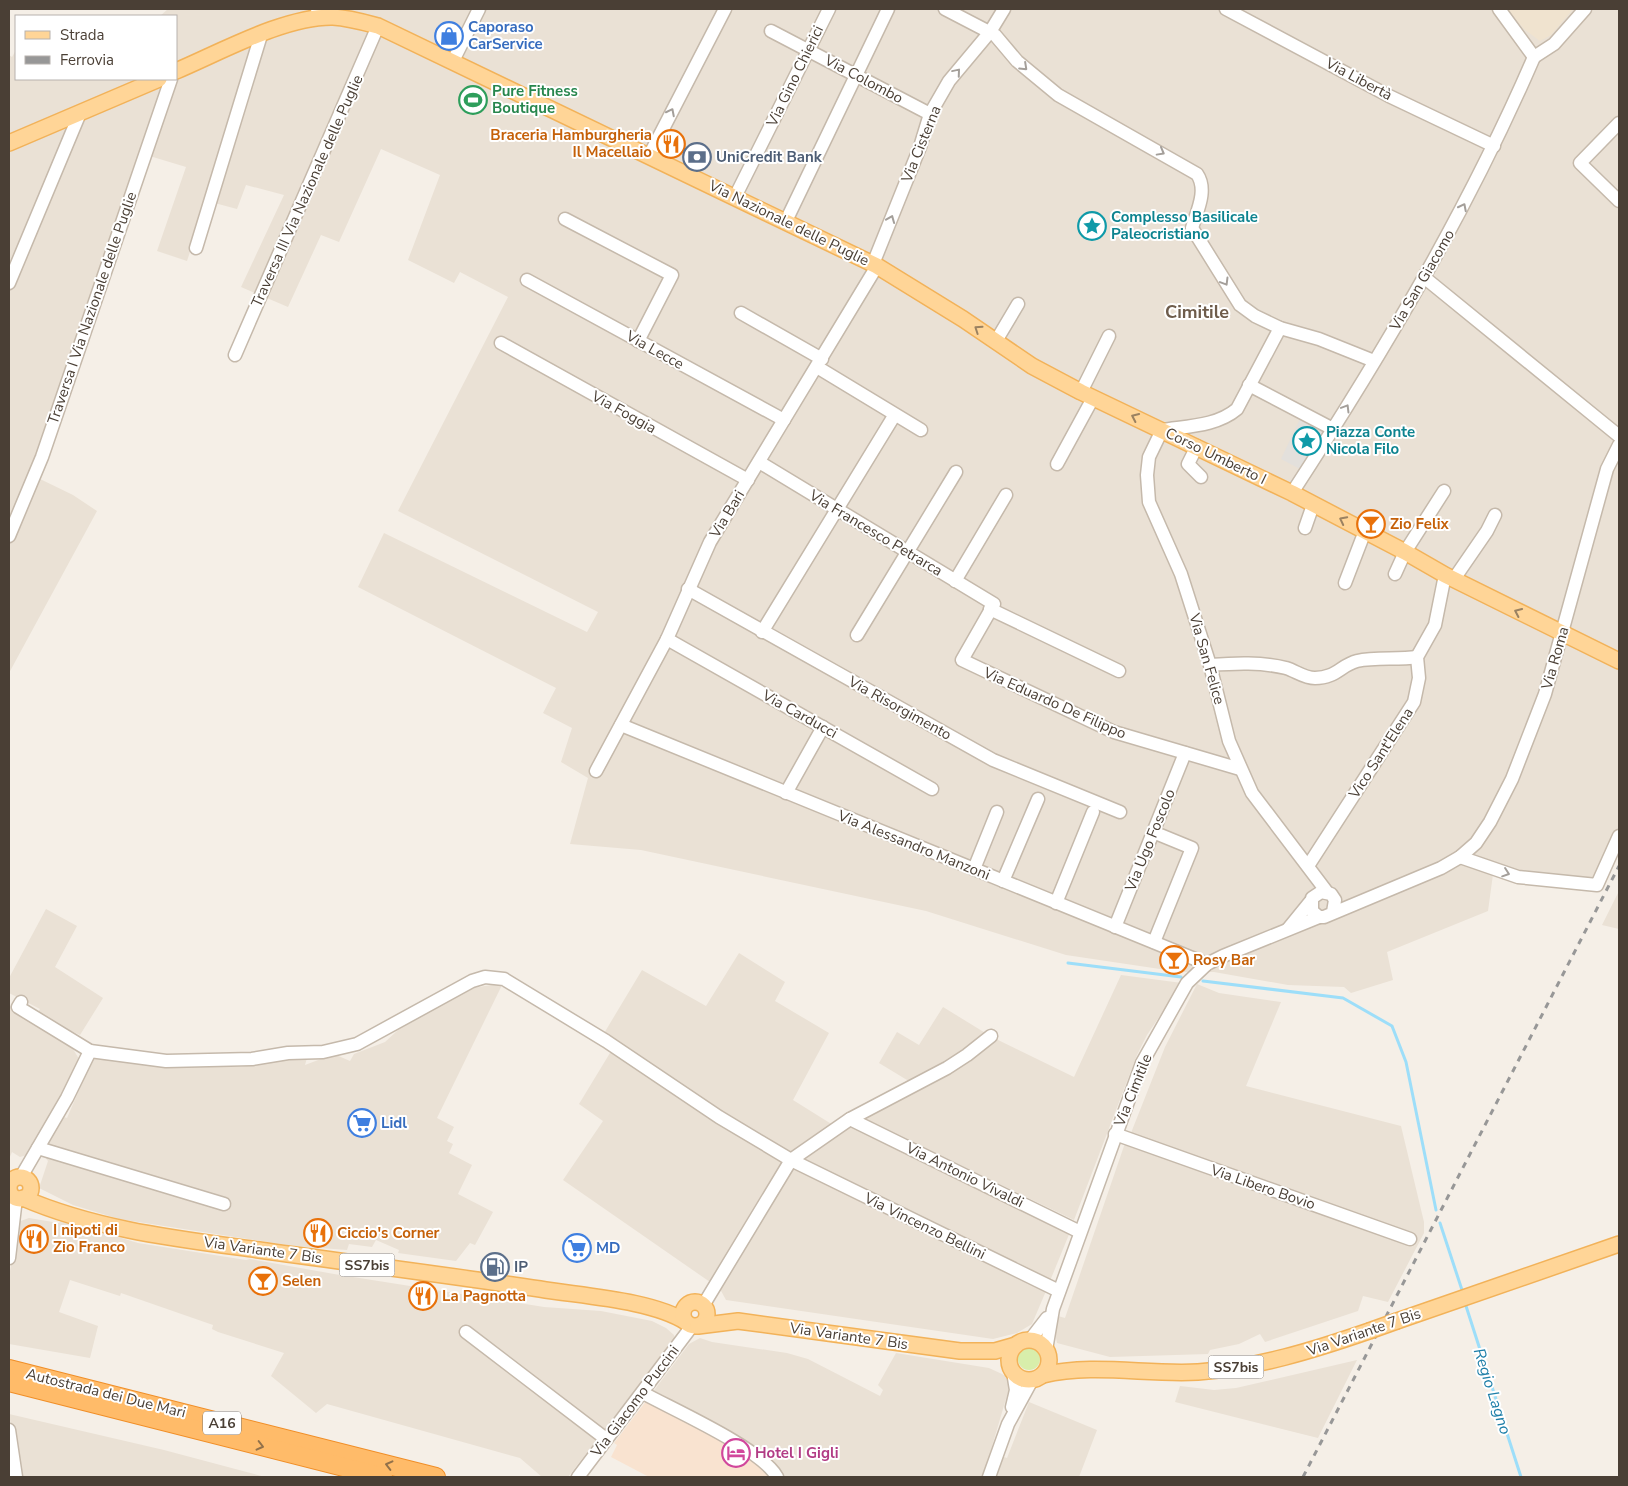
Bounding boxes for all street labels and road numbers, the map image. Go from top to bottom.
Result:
street label: Via Gino Chierici [761,22,828,131]
street label: Via Colombo [820,49,907,108]
street label: Via Libertà [1321,53,1396,105]
street label: Traversa III Via Nazionale delle Puglie [247,72,367,310]
street label: Via Cisterna [896,103,946,186]
street label: Via Nazionale delle Puglie [705,175,872,271]
street label: Traversa I Via Nazionale delle Puglie [43,189,141,427]
street label: Via San Giacomo [1384,226,1459,335]
street label: Via Lecce [622,325,688,374]
street label: Via Foggia [587,386,660,438]
street label: Corso Umberto I [1162,423,1270,489]
street label: Via Francesco Petrarca [805,485,946,581]
street label: Via Bari [704,486,749,543]
street label: Via San Felice [1184,610,1230,707]
street label: Via Roma [1536,624,1574,693]
street label: Via Eduardo De Filippo [980,662,1129,743]
street label: Via Risorgimento [844,671,955,745]
street label: Via Carducci [758,685,841,743]
street label: Vico Sant'Elena [1344,704,1418,803]
street label: Via Ugo Foscolo [1120,786,1180,895]
street label: Via Alessandro Manzoni [834,805,993,885]
street label: Via Cimitile [1109,1051,1157,1130]
street label: Via Antonio Vivaldi [902,1137,1027,1212]
street label: Via Libero Bovio [1207,1159,1318,1214]
street label: Via Vincenzo Bellini [860,1187,989,1264]
street label: Via Variante 7 Bis [202,1232,323,1268]
road number: SS7bis [340,1254,394,1276]
street label: Via Variante 7 Bis [1304,1303,1424,1361]
street label: Via Variante 7 Bis [788,1318,909,1354]
street label: Via Giacomo Puccini [586,1341,684,1462]
road number: SS7bis [1208,1355,1264,1378]
street label: Autostrada dei Due Mari [24,1363,188,1423]
road number: A16 [203,1412,241,1435]

